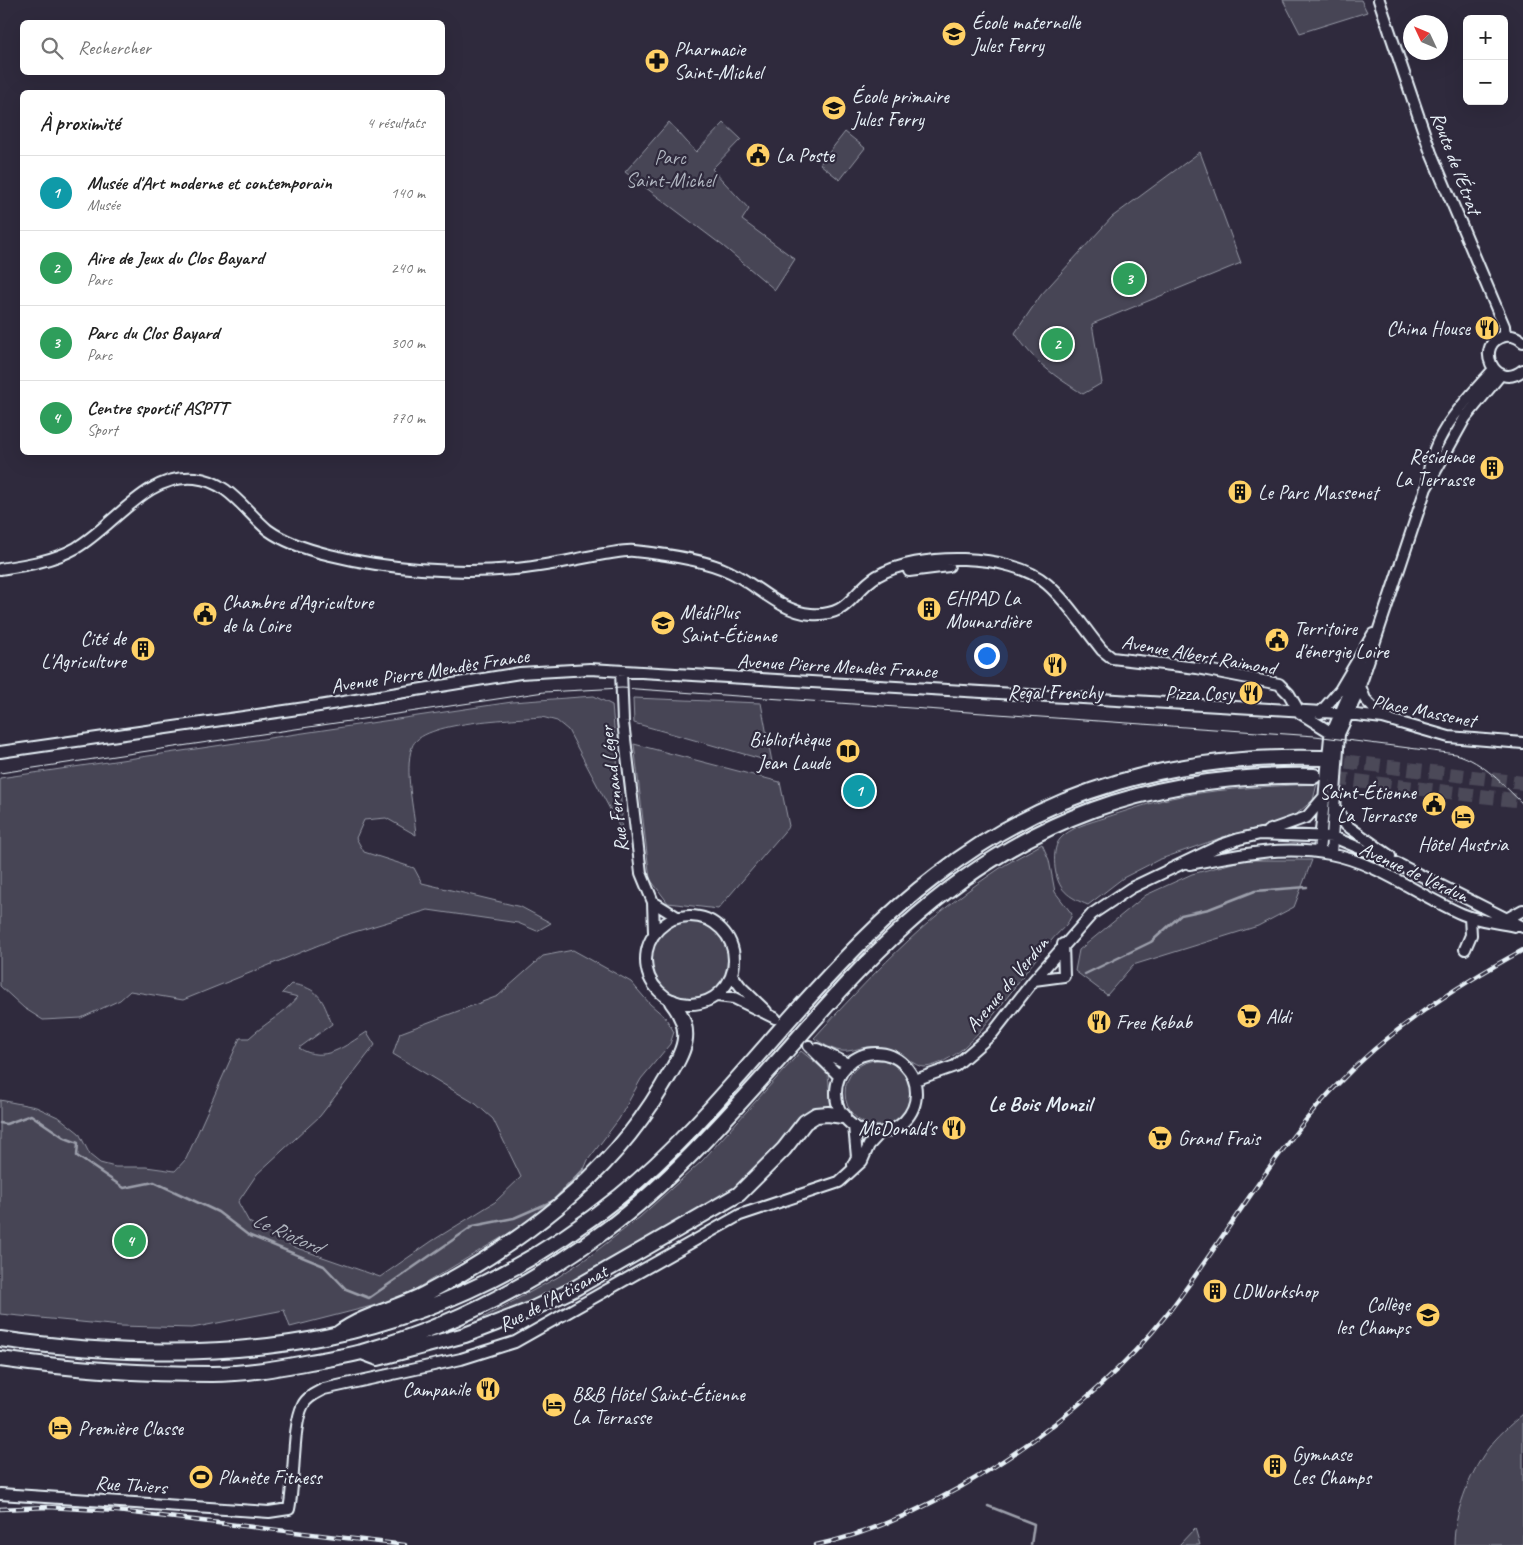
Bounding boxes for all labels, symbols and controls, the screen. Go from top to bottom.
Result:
place label: École maternelle Jules Ferry [971,10,1082,58]
north arrow [1403,15,1448,60]
map controls [1463,15,1508,105]
button: + [1463,15,1508,60]
search box [20,20,445,75]
school or university icon: École maternelle Jules Ferry [941,21,967,47]
icon: search [38,34,66,62]
text: Rechercher [78,36,151,60]
place label: Pharmacie Saint-Michel [674,37,766,85]
pharmacy icon: Pharmacie Saint-Michel [644,48,670,74]
button: − [1463,60,1508,105]
place label: École primaire Jules Ferry [851,84,950,132]
school or university icon: École primaire Jules Ferry [821,95,847,121]
street label: Route de l'Étrat [1425,108,1488,221]
text: À proximité [40,110,120,136]
text: 4 résultats [366,113,425,133]
public building icon: La Poste [745,142,771,168]
place label: La Poste [776,143,836,168]
park label: Parc Saint-Michel [626,145,718,193]
text: Musée d'Art moderne et contemporain [87,171,332,195]
text: 1 [52,183,60,203]
text: 140 m [391,183,425,203]
text: Musée [87,195,120,215]
text: Aire de Jeux du Clos Bayard [87,246,264,270]
text: 2 [52,258,60,278]
text: 240 m [391,258,425,278]
pin: 3 [1113,260,1145,298]
text: Parc [87,270,112,290]
restaurant icon: China House [1474,315,1500,341]
place label: China House [1387,316,1471,341]
text: Parc du Clos Bayard [87,321,219,345]
pin: 2 [1041,325,1073,363]
text: 3 [52,333,60,353]
text: 300 m [391,333,425,353]
text: Parc [87,345,112,365]
text: Centre sportif ASPTT [87,396,228,420]
text: 4 [52,408,60,428]
text: 770 m [391,408,425,428]
text: Sport [87,420,118,440]
place label: Résidence La Terrasse [1395,444,1475,492]
building icon: Résidence La Terrasse [1479,455,1505,481]
building icon: Le Parc Massenet [1227,479,1253,505]
place label: Le Parc Massenet [1258,480,1381,505]
place label: EHPAD La Mounardière [946,586,1033,634]
place label: Chambre d’Agriculture de la Loire [222,590,375,638]
building icon: EHPAD La Mounardière [916,596,942,622]
place label: MédiPlus Saint-Étienne [680,600,778,648]
public building icon: Chambre d’Agriculture de la Loire [192,601,218,627]
school or university icon: MédiPlus Saint-Étienne [650,610,676,636]
place label: Territoire d'énergie Loire [1294,616,1390,664]
place label: Cité de L'Agriculture [41,626,127,674]
public building icon: Territoire d'énergie Loire [1264,627,1290,653]
street label: Avenue Albert Raimond [1120,629,1281,681]
building icon: Cité de L'Agriculture [130,636,156,662]
street label: Avenue Pierre Mendès France [329,643,532,699]
your location [974,643,1000,669]
street label: Avenue Pierre Mendès France [737,648,939,684]
restaurant icon: Regal Frenchy [1042,652,1068,678]
place label: Regal Frenchy [1007,680,1105,705]
restaurant icon: Pizza Cosy [1238,680,1264,706]
place label: Pizza Cosy [1165,681,1236,706]
street label: Place Massenet [1370,689,1481,734]
street label: Rue Fernand Léger [594,723,634,854]
place label: Bibliothèque Jean Laude [749,727,831,775]
library icon: Bibliothèque Jean Laude [835,738,861,764]
pin: 1 [843,772,875,810]
place label: Saint-Étienne La Terrasse [1319,780,1417,828]
public building icon: Saint-Étienne La Terrasse [1421,791,1447,817]
hotel icon: Hôtel Austria [1450,804,1476,830]
place label: Hôtel Austria [1418,832,1509,857]
street label: Avenue de Verdun [1356,836,1473,909]
street label: Avenue de Verdun [960,930,1055,1037]
supermarket icon: Aldi [1236,1003,1262,1029]
place label: Aldi [1266,1004,1293,1029]
restaurant icon: Free Kebab [1086,1009,1112,1035]
place label: Free Kebab [1116,1010,1193,1035]
district label: Le Bois Monzil [988,1091,1096,1117]
restaurant icon: McDonald's [941,1115,967,1141]
place label: McDonald's [858,1116,938,1141]
supermarket icon: Grand Frais [1147,1125,1173,1151]
place label: Grand Frais [1178,1126,1262,1151]
water label: Le Riotord [248,1206,332,1262]
pin: 4 [114,1222,146,1260]
street label: Rue de l'Artisanat [494,1258,614,1337]
building icon: LDWorkshop [1202,1278,1228,1304]
place label: LDWorkshop [1232,1279,1319,1304]
place label: Collège les Champs [1336,1292,1412,1340]
school or university icon: Collège les Champs [1415,1302,1441,1328]
restaurant icon: Campanile [475,1376,501,1402]
place label: Campanile [402,1377,471,1402]
place label: B&B Hôtel Saint-Étienne La Terrasse [572,1382,746,1430]
hotel icon: B&B Hôtel Saint-Étienne La Terrasse [541,1392,567,1418]
hotel icon: Première Classe [47,1415,73,1441]
place label: Première Classe [78,1416,184,1441]
place label: Gymnase Les Champs [1292,1442,1373,1490]
building icon: Gymnase Les Champs [1262,1453,1288,1479]
sports icon: Planète Fitness [188,1464,214,1490]
place label: Planète Fitness [218,1465,324,1490]
street label: Rue Thiers [94,1470,170,1500]

